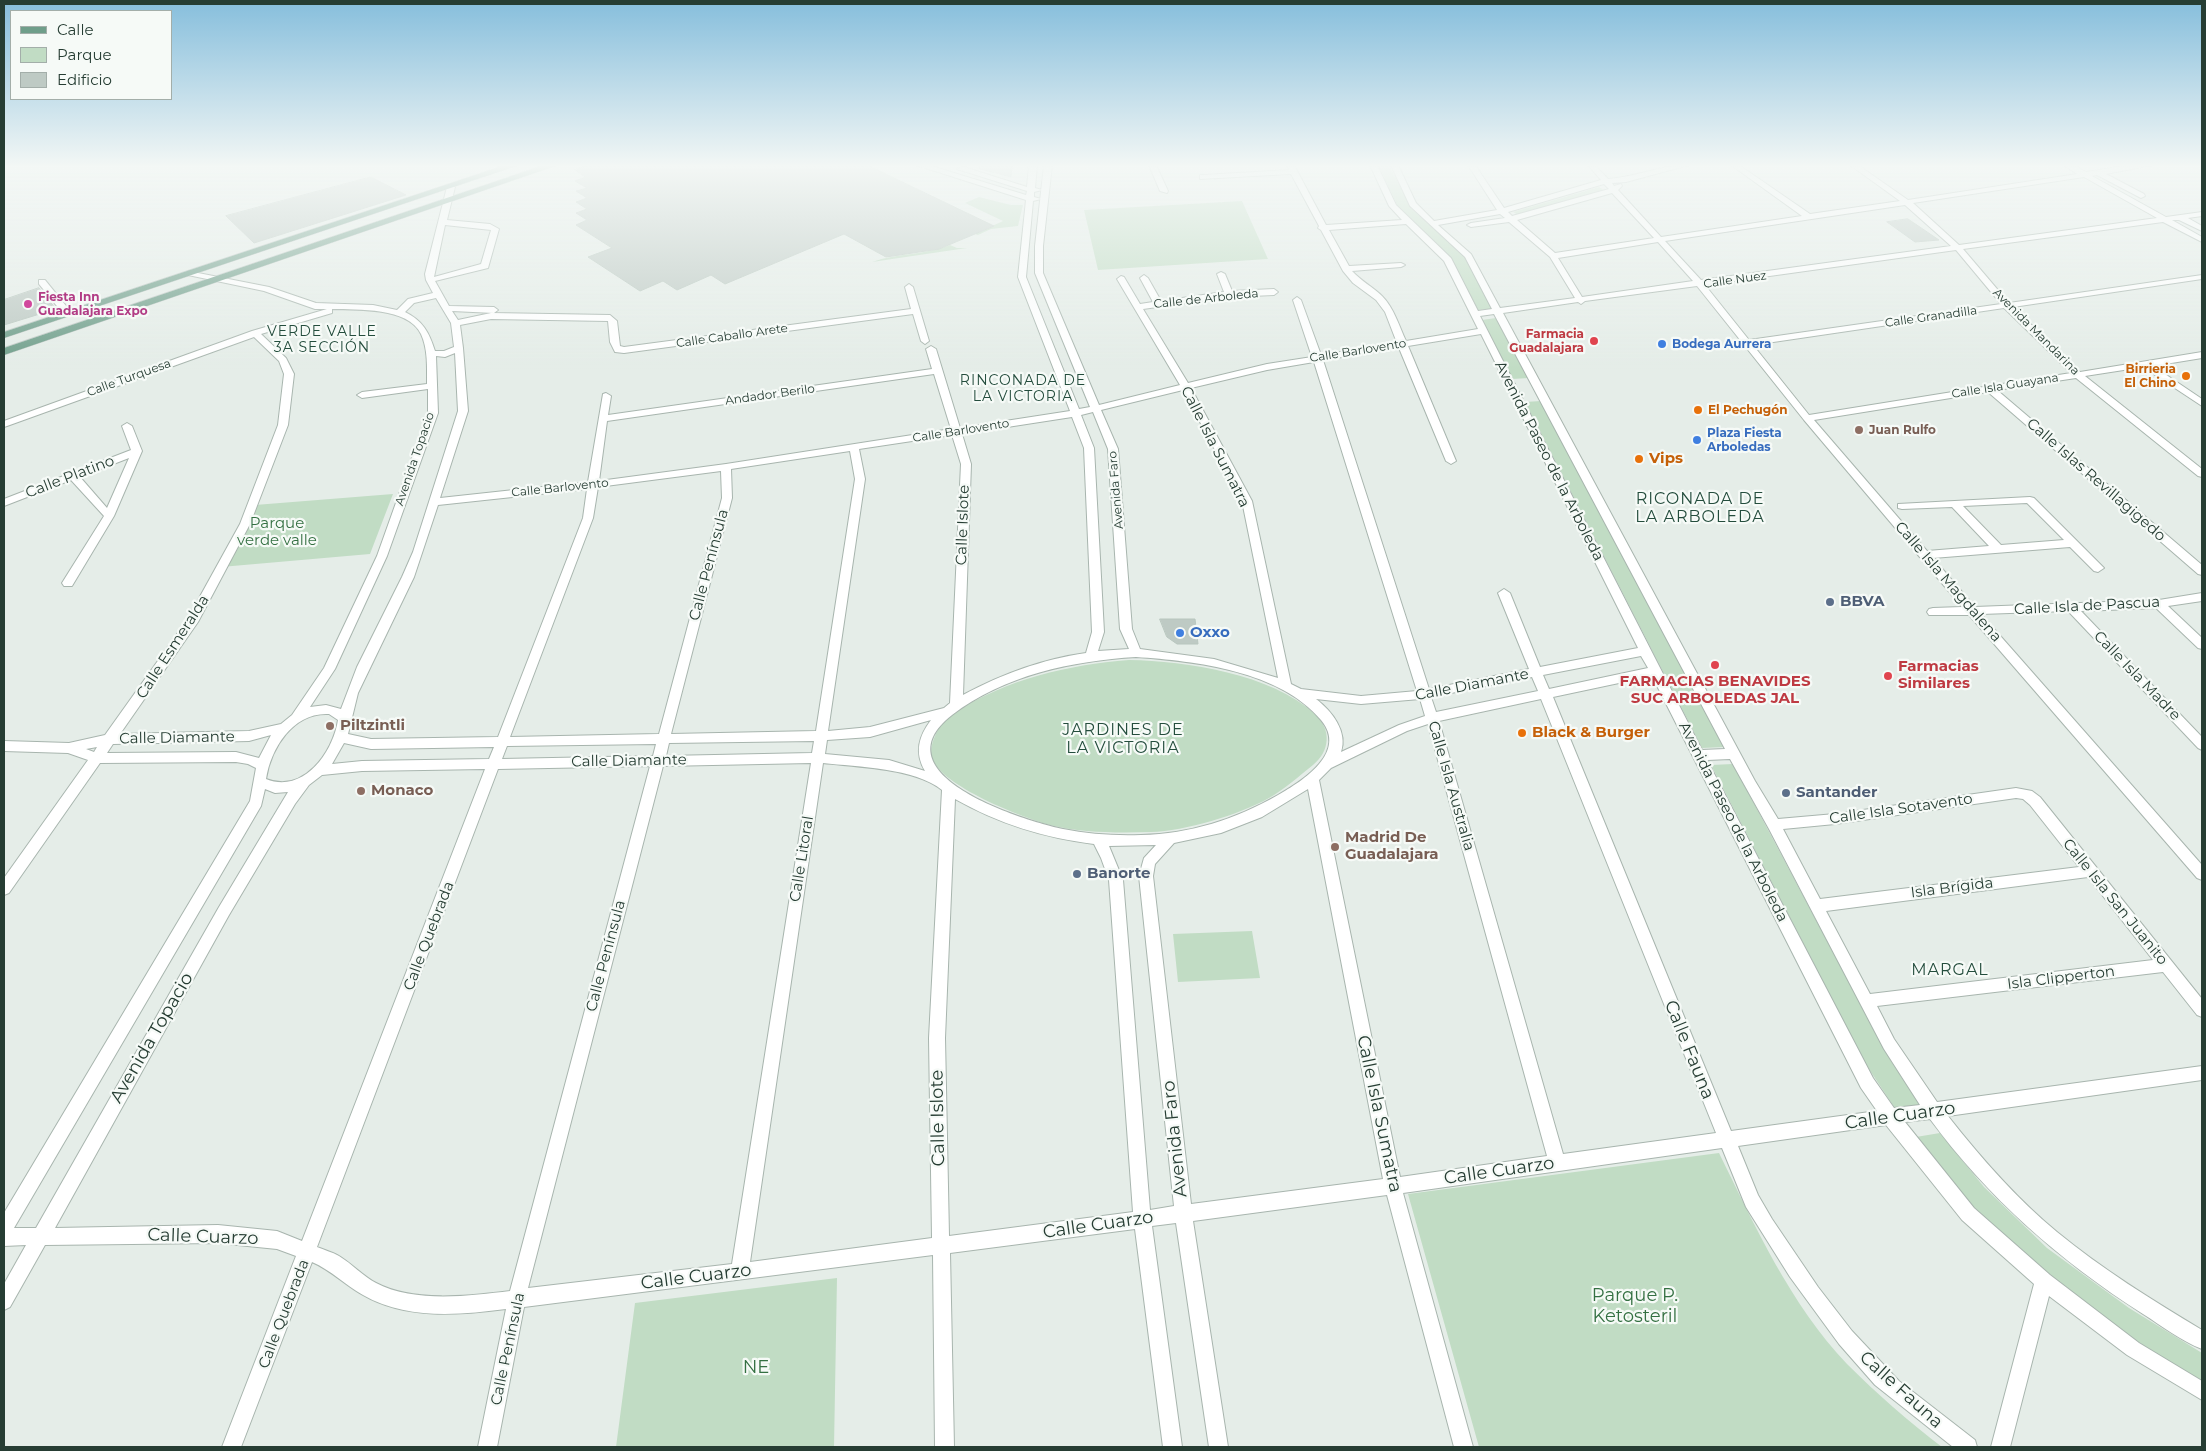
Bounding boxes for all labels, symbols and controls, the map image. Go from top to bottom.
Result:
legend [10,10,172,100]
text: Calle [57,20,94,39]
text: Parque [57,45,112,64]
text: Edificio [57,70,112,89]
street label: Calle Nuez [1703,268,1767,292]
street label: Calle de Arboleda [1153,286,1259,312]
street label: Avenida Mandarina [1990,286,2082,378]
place label: Fiesta Inn Guadalajara Expo [38,290,148,318]
marker: Fiesta Inn Guadalajara Expo [22,298,34,310]
street label: Calle Granadilla [1884,303,1978,331]
street label: Calle Caballo Arete [675,321,789,351]
district label: VERDE VALLE 3A SECCIÓN [266,324,378,357]
place label: Farmacia Guadalajara [1509,327,1584,355]
marker: Farmacia Guadalajara [1588,335,1600,347]
street label: Calle Barlovento [1309,336,1407,366]
place label: Bodega Aurrera [1672,337,1771,351]
marker: Bodega Aurrera [1656,338,1668,350]
street label: Calle Turquesa [85,356,173,400]
street label: Avenida Paseo de la Arboleda [1491,358,1607,564]
place label: Birrieria El Chino [2124,362,2176,390]
street label: Calle Isla Guayana [1951,370,2059,402]
marker: Birrieria El Chino [2180,370,2192,382]
district label: RINCONADA DE LA VICTORIA [958,373,1088,406]
street label: Andador Berilo [724,382,816,408]
street label: Calle Isla Sumatra [1177,383,1253,511]
place label: El Pechugón [1708,403,1787,417]
marker: El Pechugón [1692,404,1704,416]
street label: Avenida Topacio [392,410,438,508]
street label: Calle Islas Revillagigedo [2023,415,2169,545]
street label: Calle Barlovento [912,416,1010,446]
place label: Juan Rulfo [1869,423,1936,437]
marker: Juan Rulfo [1853,424,1865,436]
place label: Plaza Fiesta Arboledas [1707,426,1782,454]
marker: Plaza Fiesta Arboledas [1691,434,1703,446]
street label: Avenida Faro [1105,450,1127,530]
place label: Vips [1649,450,1683,468]
street label: Calle Platino [23,452,117,502]
marker: Vips [1633,453,1645,465]
street label: Calle Barlovento [511,476,609,500]
street label: Calle Islote [953,484,973,566]
district label: RICONADA DE LA ARBOLEDA [1634,489,1766,527]
street label: Calle Península [685,507,733,623]
park label: Parque verde valle [237,515,317,550]
street label: Calle Isla Magdalena [1891,518,2005,646]
street label: Calle Esmeralda [133,592,213,702]
place label: BBVA [1840,593,1885,611]
street label: Calle Isla de Pascua [2013,593,2161,619]
marker: BBVA [1824,596,1836,608]
place label: Oxxo [1190,624,1230,642]
marker: Oxxo [1174,627,1186,639]
street label: Calle Isla Madre [2090,628,2184,724]
place label: Farmacias Similares [1898,658,1979,693]
marker: FARMACIAS BENAVIDES SUC ARBOLEDAS JAL [1709,659,1721,671]
street label: Calle Diamante [1414,665,1530,705]
marker: Farmacias Similares [1882,670,1894,682]
place label: FARMACIAS BENAVIDES SUC ARBOLEDAS JAL [1620,673,1810,708]
place label: Piltzintli [340,717,405,735]
street label: Calle Isla Australia [1424,719,1478,853]
street label: Avenida Paseo de la Arboleda [1675,719,1791,925]
marker: Piltzintli [324,720,336,732]
district label: JARDINES DE LA VICTORIA [1061,720,1185,758]
place label: Black & Burger [1532,724,1650,742]
marker: Black & Burger [1516,727,1528,739]
street label: Calle Diamante [119,728,235,748]
street label: Calle Diamante [571,751,687,771]
place label: Monaco [371,782,433,800]
place label: Santander [1796,784,1877,802]
marker: Monaco [355,785,367,797]
marker: Santander [1780,787,1792,799]
street label: Calle Isla Sotavento [1828,790,1974,828]
street label: Calle Litoral [786,815,818,903]
place label: Madrid De Guadalajara [1345,829,1439,864]
street label: Calle Isla San Juanito [2059,835,2171,969]
marker: Madrid De Guadalajara [1329,841,1341,853]
place label: Banorte [1087,865,1150,883]
marker: Banorte [1071,868,1083,880]
street label: Isla Brígida [1910,874,1994,902]
street label: Calle Quebrada [400,879,458,993]
street label: Calle Península [582,898,630,1014]
district label: MARGAL [1910,960,1990,980]
street label: Isla Clipperton [2006,962,2116,994]
street label: Avenida Topacio [106,969,198,1107]
street label: Calle Fauna [1659,997,1719,1103]
street label: Calle Isla Sumatra [1352,1033,1406,1195]
street label: Calle Islote [926,1069,950,1167]
street label: Avenida Faro [1158,1080,1192,1198]
street label: Calle Cuarzo [1843,1098,1957,1134]
street label: Calle Cuarzo [1442,1153,1556,1189]
street label: Calle Cuarzo [1041,1207,1155,1243]
street label: Calle Cuarzo [147,1224,259,1250]
street label: Calle Quebrada [255,1257,313,1371]
street label: Calle Cuarzo [639,1260,753,1294]
park label: Parque P. Ketosteril [1592,1285,1678,1328]
street label: Calle Península [487,1291,529,1407]
street label: Calle Fauna [1855,1347,1947,1433]
park label: NE [743,1357,769,1379]

